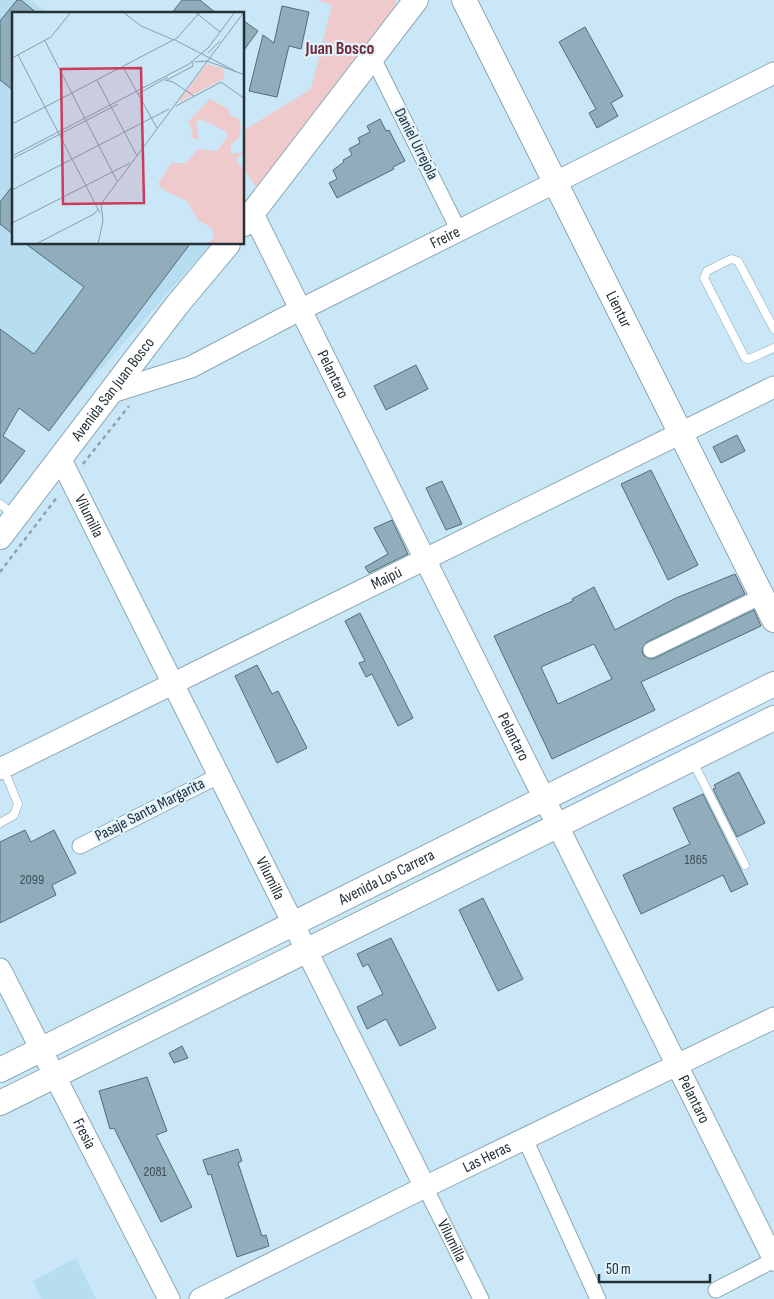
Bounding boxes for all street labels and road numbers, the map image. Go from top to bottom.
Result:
street label: Daniel Urrejola [390,105,442,183]
street label: Freire [427,222,463,253]
street label: Lientur [602,288,636,331]
street label: Avenida San Juan Bosco [67,334,158,445]
street label: Pelantaro [313,347,353,401]
street label: Vilumilla [70,492,108,541]
street label: Maipú [368,563,405,594]
street label: Pelantaro [493,710,533,764]
street label: Pasaje Santa Margarita [92,774,208,846]
street label: Avenida Los Carrera [335,845,438,910]
street label: Vilumilla [252,854,289,903]
street label: Pelantaro [674,1072,714,1126]
street label: Fresia [69,1115,100,1152]
street label: Las Heras [460,1137,514,1177]
street label: Vilumilla [433,1216,470,1265]

